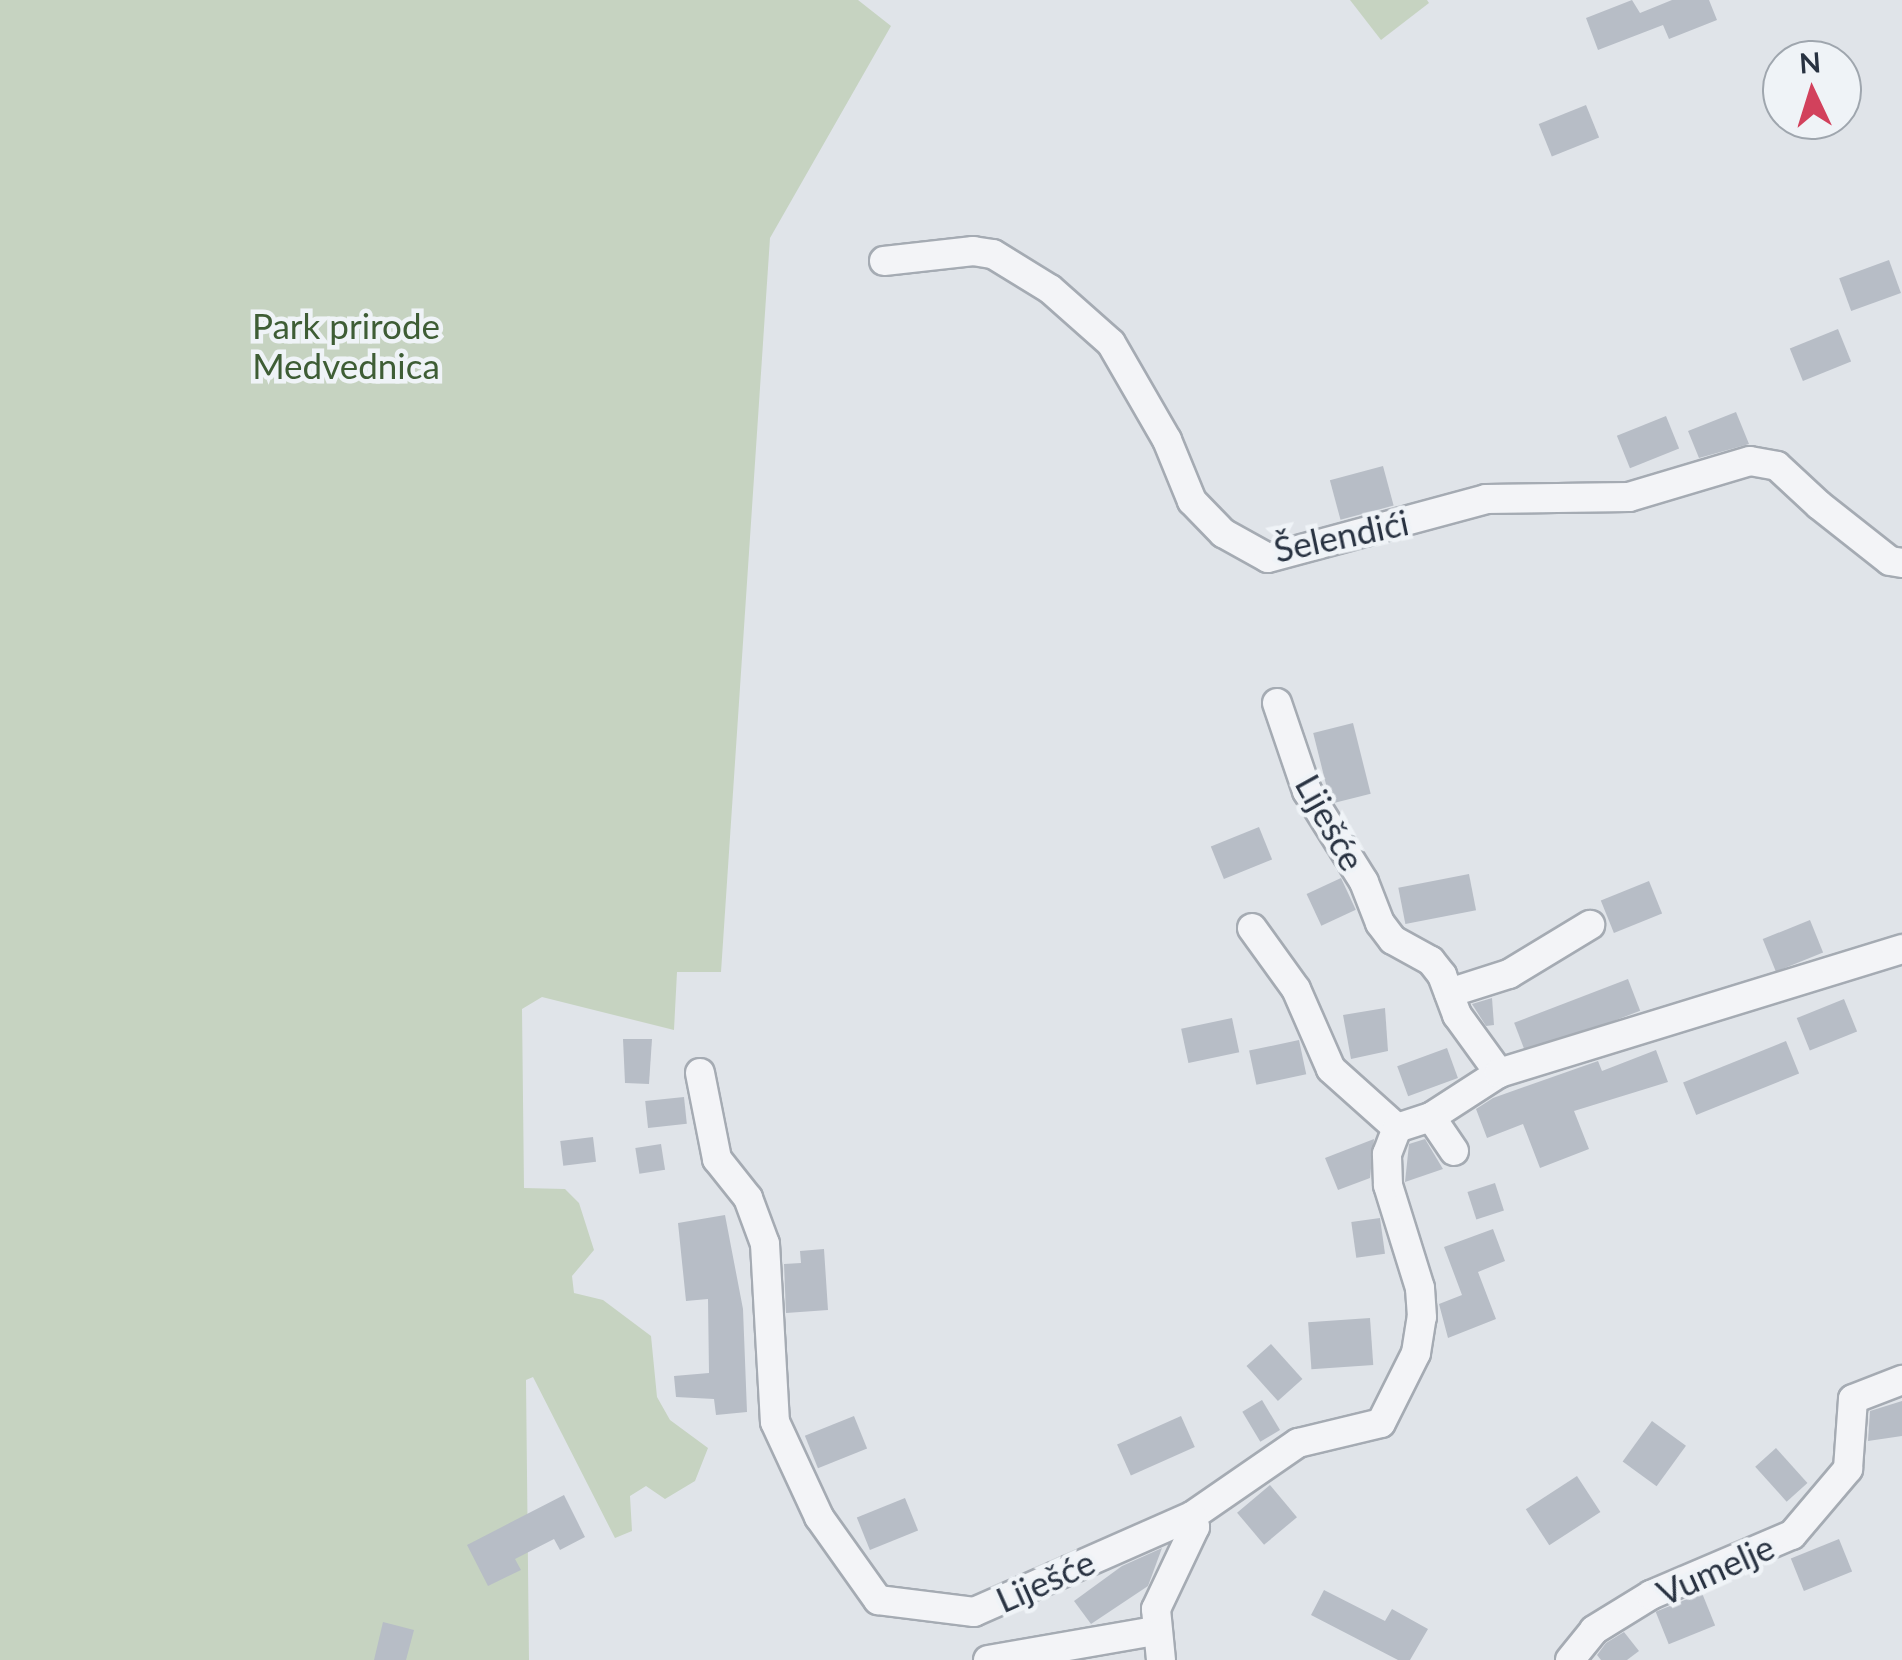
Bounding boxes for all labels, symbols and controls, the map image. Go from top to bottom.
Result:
north arrow [1762,40,1862,140]
text: N [1798,44,1822,80]
park label: Park prirode Medvednica [252,304,440,386]
street label: Šelendići [1270,500,1412,570]
street label: Liješće [1288,767,1374,877]
street label: Vumelje [1650,1525,1780,1613]
street label: Liješće [989,1540,1101,1620]

